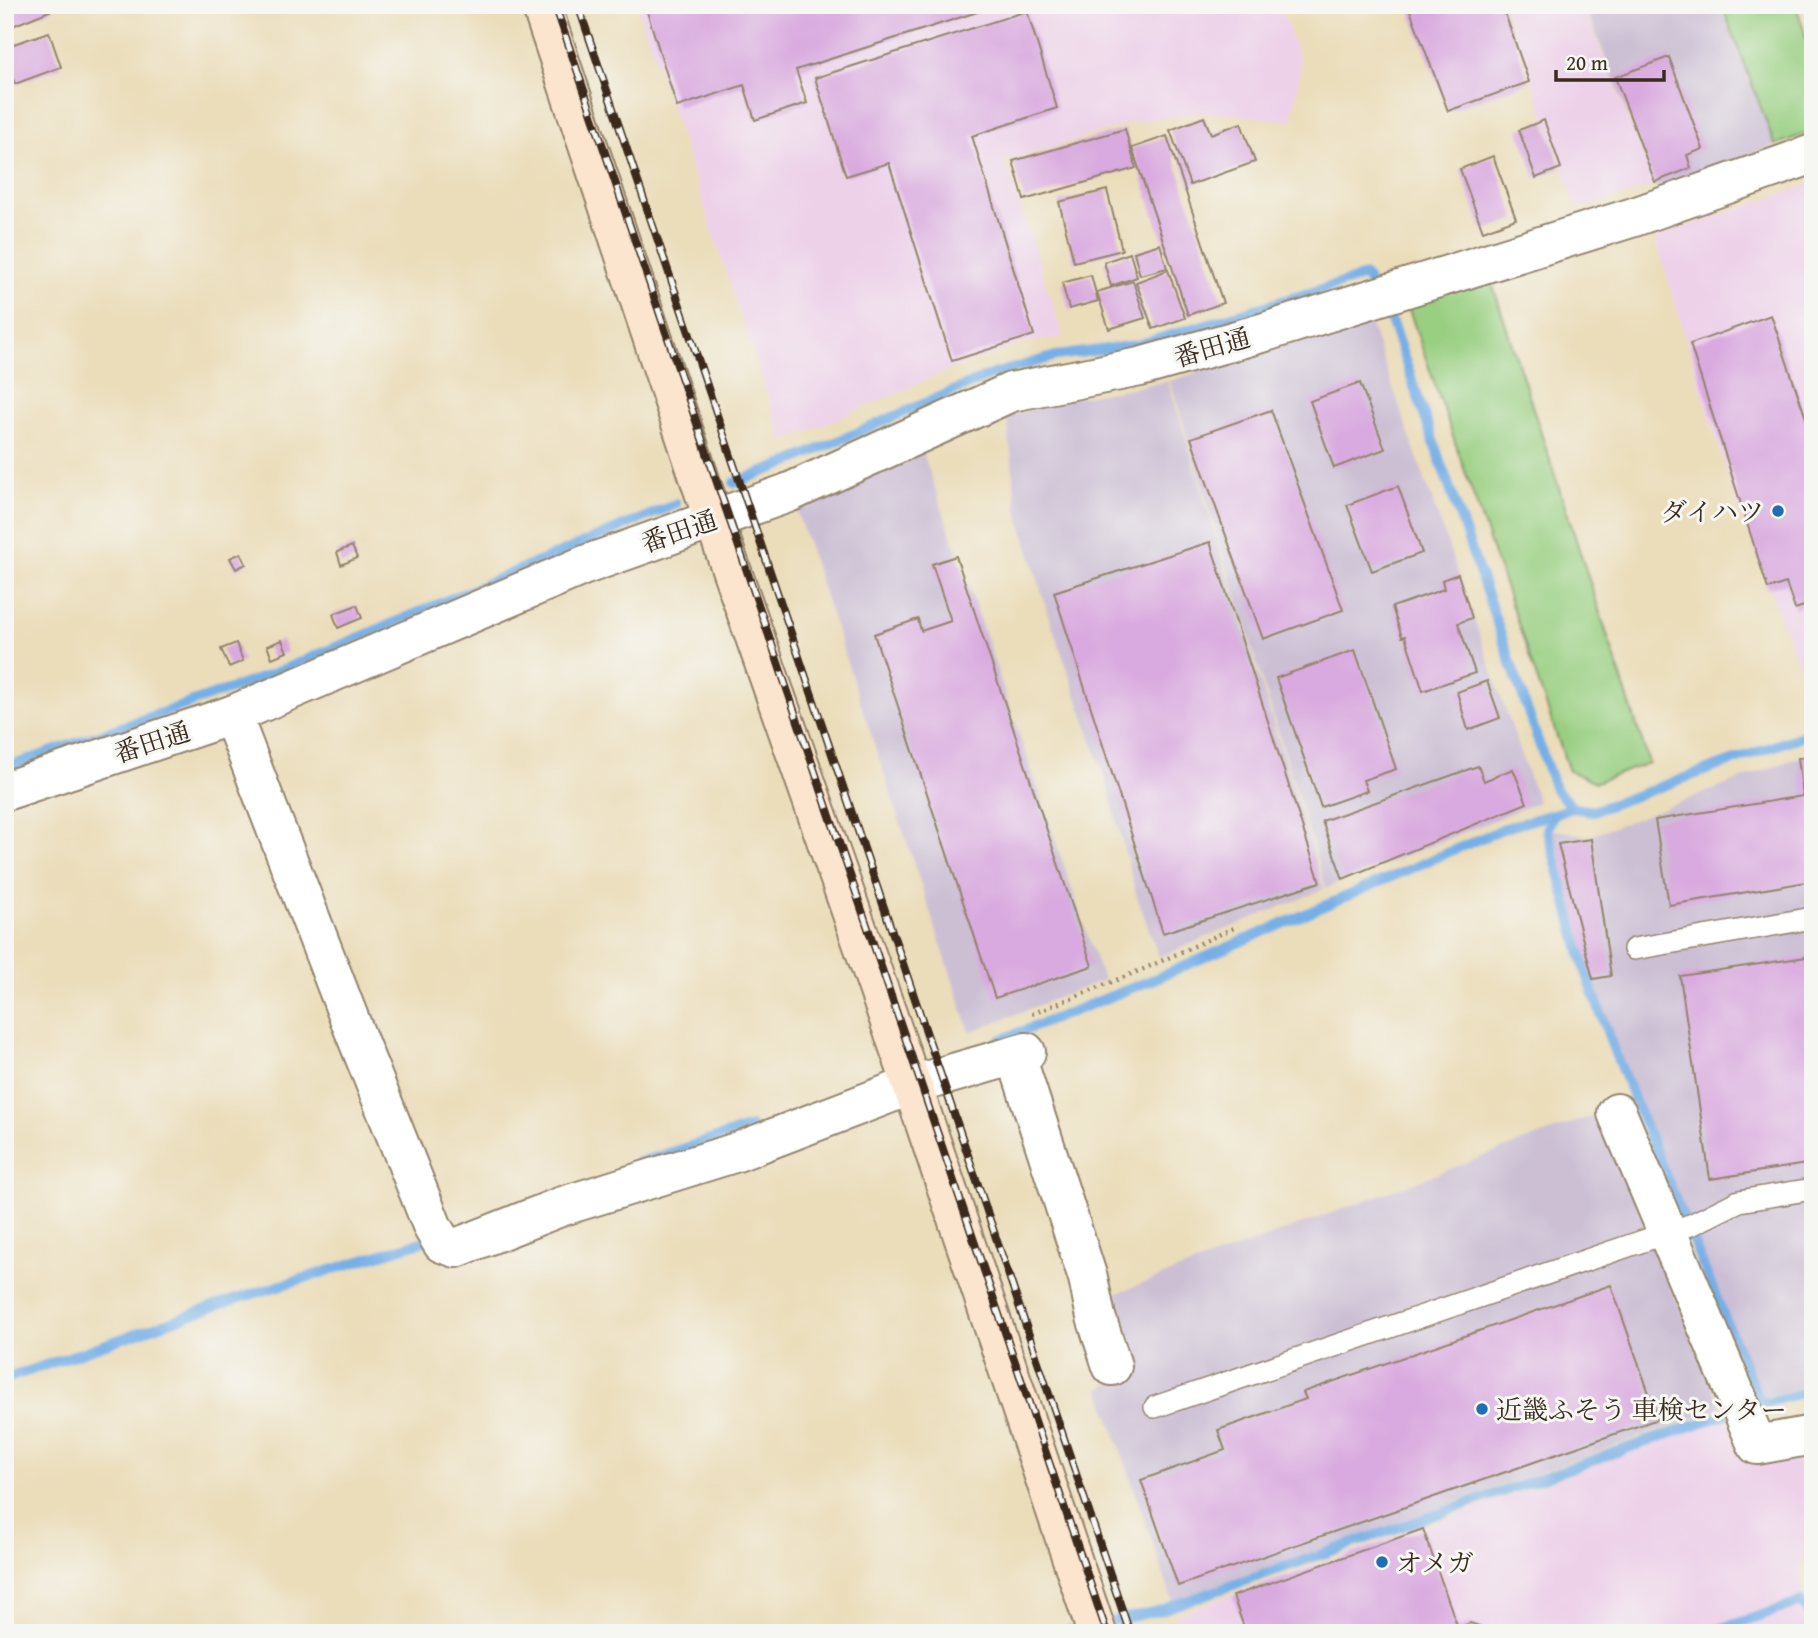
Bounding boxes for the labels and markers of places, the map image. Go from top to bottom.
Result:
place label: ダイハツ [1661,492,1764,531]
marker: ダイハツ [1770,503,1786,519]
place label: 近畿ふそう 車検センター [1496,1390,1787,1429]
marker: 近畿ふそう 車検センター [1474,1401,1490,1417]
place label: オメガ [1396,1543,1474,1582]
marker: オメガ [1374,1554,1390,1570]

